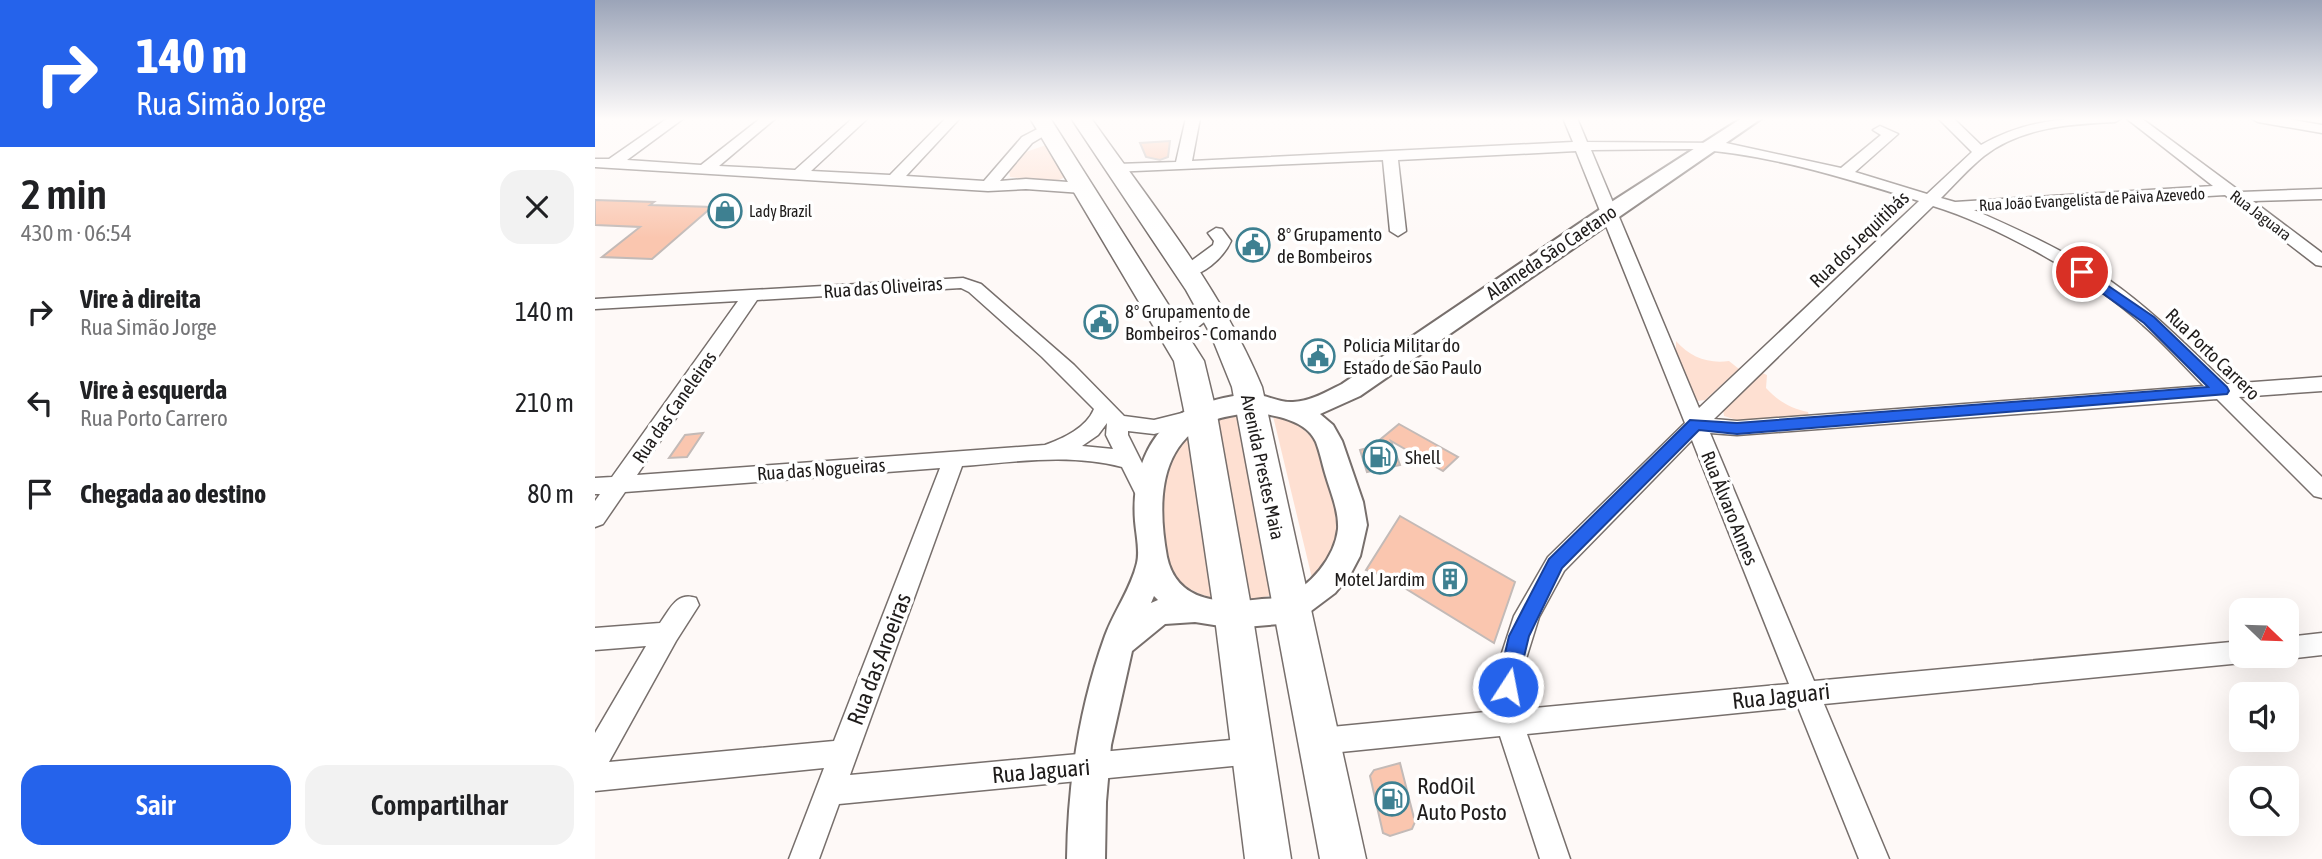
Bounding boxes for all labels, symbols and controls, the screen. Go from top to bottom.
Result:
text: 140 m [136,27,247,83]
icon: right [21,28,112,119]
text: Rua Simão Jorge [136,85,326,122]
text: 2 min [21,170,107,218]
button: close [500,170,574,244]
street label: Rua João Evangelista de Paiva Azevedo [1979,184,2205,215]
street label: Rua dos Jequitibás [1805,186,1913,292]
street label: Rua Jaguara [2226,186,2295,245]
shop icon: Lady Brazil [706,192,744,230]
street label: Alameda São Caetano [1482,200,1620,304]
place label: Lady Brazil [749,202,813,221]
text: 430 m · 06:54 [21,220,132,246]
place label: 8° Grupamento de Bombeiros [1277,223,1382,267]
public building icon: 8° Grupamento de Bombeiros [1234,226,1272,264]
pin [2052,242,2112,302]
icon: arrive [2063,253,2101,291]
street label: Rua das Oliveiras [823,272,943,302]
text: Vire à direita [80,284,201,314]
icon: right [21,293,59,331]
text: 140 m [515,297,574,327]
place label: 8° Grupamento de Bombeiros - Comando [1125,300,1277,344]
public building icon: 8° Grupamento de Bombeiros - Comando [1082,303,1120,341]
street label: Rua Porto Carrero [2161,304,2265,404]
text: Rua Simão Jorge [80,314,217,340]
place label: Policia Militar do Estado de São Paulo [1343,334,1482,378]
public building icon: Policia Militar do Estado de São Paulo [1299,337,1337,375]
street label: Rua das Caneleiras [627,347,721,467]
text: Vire à esquerda [80,375,227,405]
icon: left [21,384,59,422]
text: 210 m [515,388,574,418]
street label: Avenida Prestes Maia [1237,392,1289,542]
text: Rua Porto Carrero [80,405,228,431]
fuel station icon: Shell [1361,438,1399,476]
place label: Shell [1405,446,1441,468]
street label: Rua Álvaro Annes [1697,448,1763,568]
street label: Rua das Nogueiras [756,454,886,484]
icon: arrive [21,475,59,513]
text: Chegada ao destino [80,479,266,509]
text: 80 m [527,479,574,509]
building icon: Motel Jardim [1431,560,1469,598]
place label: Motel Jardim [1334,568,1425,590]
street label: Rua das Aroeiras [842,589,916,729]
north arrow [2229,598,2299,668]
map controls [2229,598,2299,836]
position arrow [1471,650,1545,724]
street label: Rua Jaguari [1731,678,1831,714]
button: sound [2229,682,2299,752]
street label: Rua Jaguari [991,754,1091,788]
button: Sair [21,765,291,845]
button: Compartilhar [305,765,574,845]
button: search [2229,766,2299,836]
place label: RodOil Auto Posto [1417,773,1507,825]
fuel station icon: RodOil Auto Posto [1373,780,1411,818]

